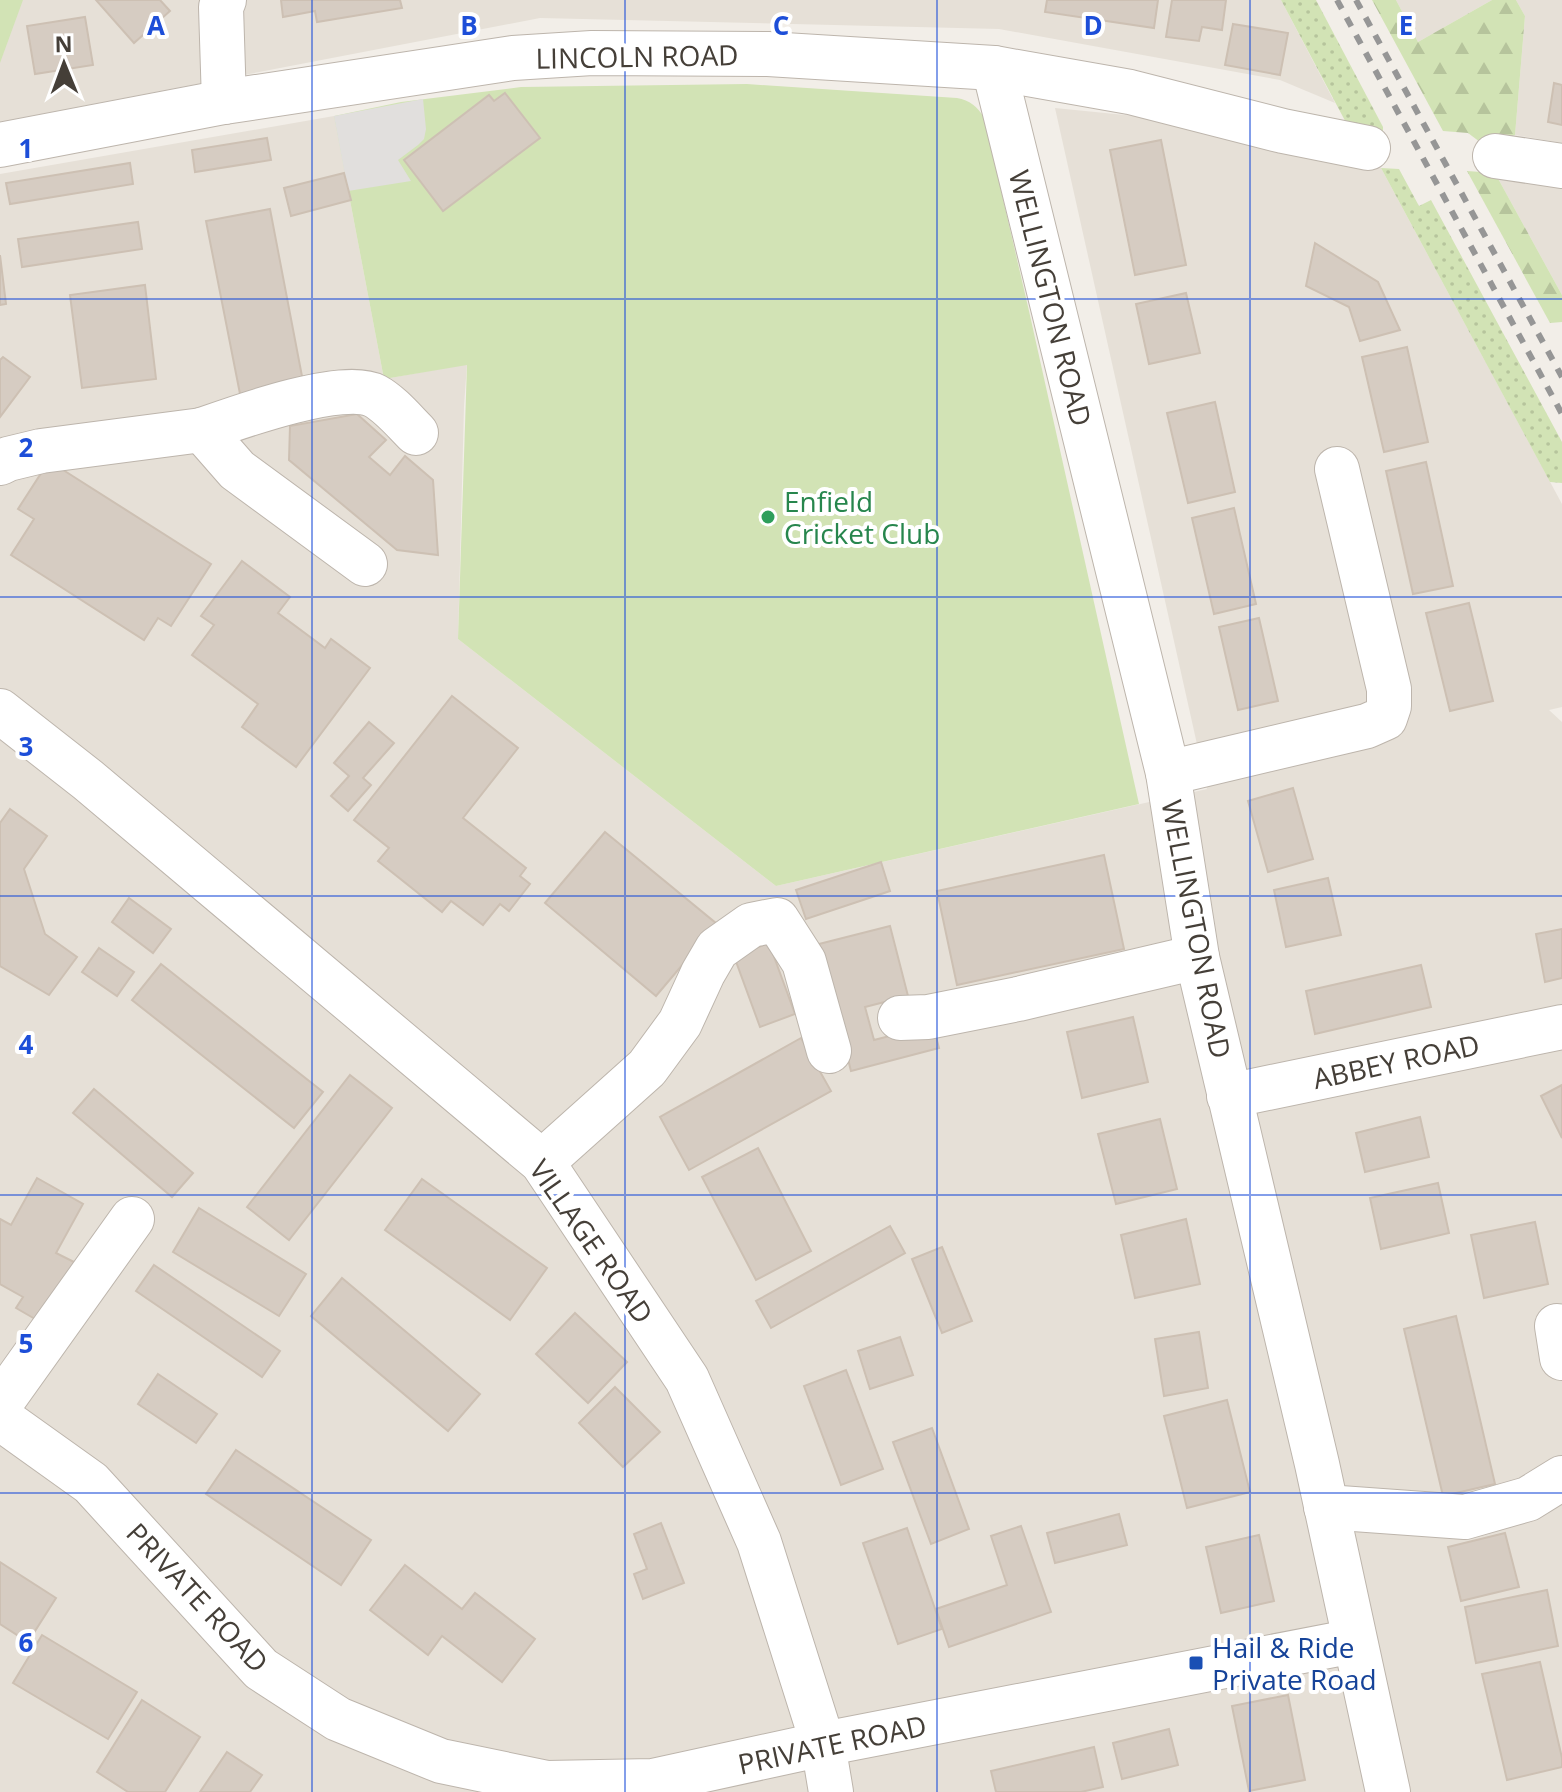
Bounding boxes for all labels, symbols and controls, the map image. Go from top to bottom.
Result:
text: A [147,7,165,43]
text: B [460,7,478,43]
text: C [773,7,789,43]
text: D [1083,7,1103,43]
text: E [1399,7,1413,43]
north arrow [24,24,104,104]
text: N [54,28,73,58]
street label: LINCOLN ROAD [535,35,739,77]
text: 1 [19,130,33,166]
street label: WELLINGTON ROAD [1001,166,1101,430]
text: 2 [19,429,34,465]
place label: Enfield Cricket Club [784,482,940,552]
marker: Enfield Cricket Club [759,508,777,526]
text: 3 [19,728,33,764]
street label: WELLINGTON ROAD [1153,797,1241,1061]
street label: ABBEY ROAD [1309,1025,1483,1097]
text: 4 [19,1026,34,1062]
street label: VILLAGE ROAD [521,1152,663,1330]
text: 5 [19,1325,33,1361]
street label: PRIVATE ROAD [119,1514,277,1680]
text: 6 [19,1624,34,1660]
place label: Hail & Ride Private Road [1212,1628,1377,1698]
marker: Hail & Ride Private Road [1187,1654,1205,1672]
street label: PRIVATE ROAD [734,1705,930,1783]

